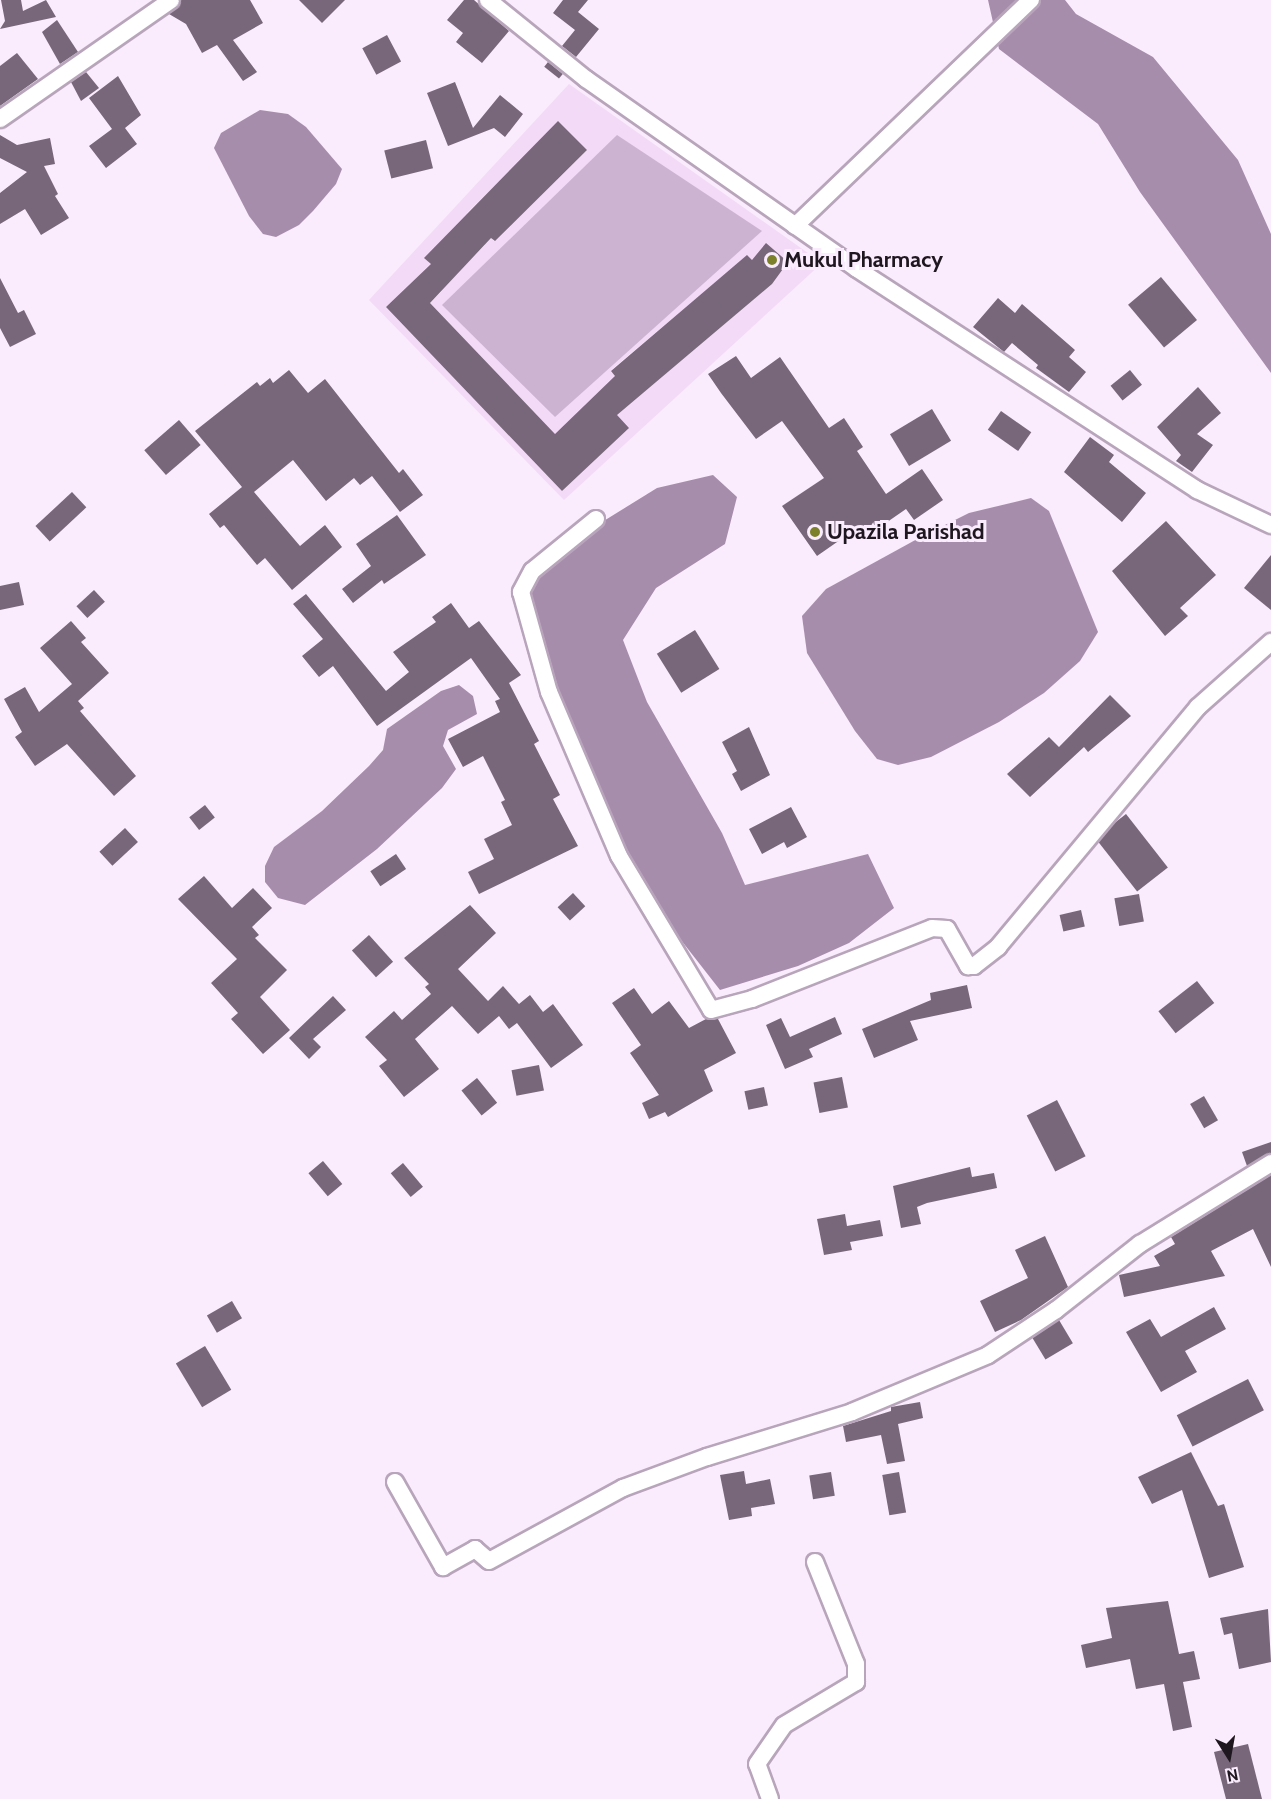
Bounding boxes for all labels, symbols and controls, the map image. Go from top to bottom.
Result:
place label: Mukul Pharmacy [784,247,943,273]
marker: Mukul Pharmacy [765,253,779,267]
place label: Upazila Parishad [827,519,985,545]
marker: Upazila Parishad [808,525,822,539]
north arrow [1199,1727,1259,1787]
text: N [1225,1765,1240,1786]

